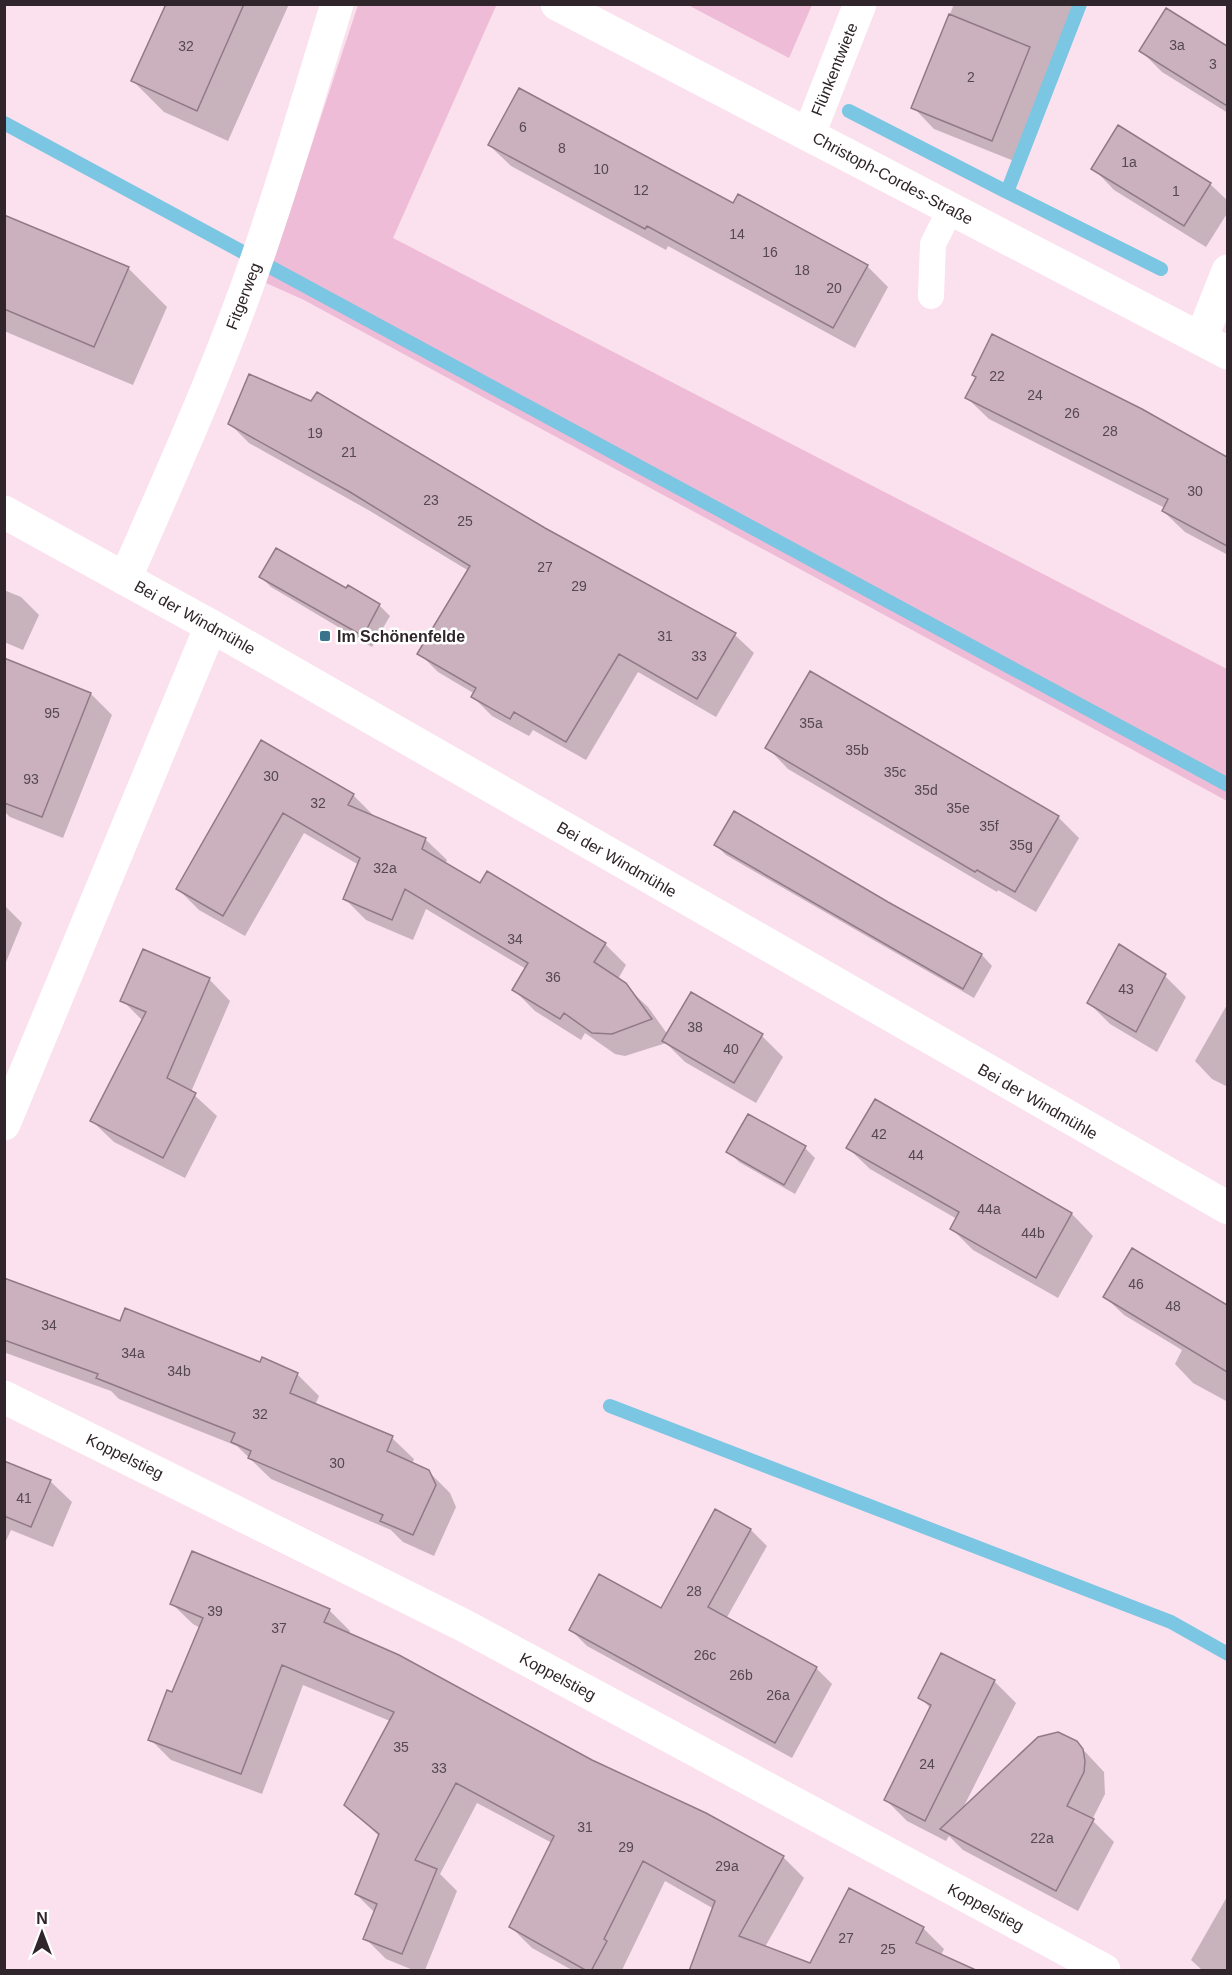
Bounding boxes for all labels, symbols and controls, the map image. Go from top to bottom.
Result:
street label: Flünkentwiete [808,20,861,118]
house number: 3a [1169,37,1185,53]
house number: 32 [178,38,194,54]
house number: 3 [1209,56,1217,72]
house number: 2 [967,69,975,85]
house number: 6 [519,119,527,135]
street label: Christoph-Cordes-Straße [810,129,976,228]
house number: 8 [558,140,566,156]
house number: 1a [1121,154,1137,170]
house number: 10 [593,161,609,177]
house number: 12 [633,182,649,198]
house number: 1 [1172,183,1180,199]
house number: 14 [729,226,745,242]
house number: 16 [762,244,778,260]
street label: Fitgerweg [223,260,264,332]
house number: 18 [794,262,810,278]
house number: 20 [826,280,842,296]
house number: 22 [989,368,1005,384]
house number: 24 [1027,387,1043,403]
house number: 26 [1064,405,1080,421]
house number: 28 [1102,423,1118,439]
house number: 19 [307,425,323,441]
house number: 21 [341,444,357,460]
house number: 30 [1187,483,1203,499]
house number: 23 [423,492,439,508]
house number: 25 [457,513,473,529]
house number: 27 [537,559,553,575]
street label: Bei der Windmühle [132,577,258,658]
house number: 29 [571,578,587,594]
place label: Im Schönenfelde [337,628,465,645]
house number: 31 [657,628,673,644]
marker: Im Schönenfelde [318,629,332,643]
house number: 33 [691,648,707,664]
house number: 95 [44,705,60,721]
house number: 35a [799,715,823,731]
house number: 35b [845,742,869,758]
house number: 35c [884,764,906,780]
house number: 30 [263,768,279,784]
house number: 93 [23,771,39,787]
house number: 35d [914,782,938,798]
house number: 32 [310,795,326,811]
house number: 35e [946,800,970,816]
street label: Bei der Windmühle [554,818,680,901]
house number: 35f [979,818,999,834]
house number: 35g [1009,837,1033,853]
house number: 32a [373,860,397,876]
house number: 34 [507,931,523,947]
house number: 36 [545,969,561,985]
house number: 43 [1118,981,1134,997]
house number: 38 [687,1019,703,1035]
house number: 40 [723,1041,739,1057]
street label: Bei der Windmühle [975,1060,1101,1143]
house number: 42 [871,1126,887,1142]
house number: 44 [908,1147,924,1163]
house number: 44a [977,1201,1001,1217]
house number: 44b [1021,1225,1045,1241]
house number: 46 [1128,1276,1144,1292]
house number: 48 [1165,1298,1181,1314]
house number: 34 [41,1317,57,1333]
house number: 34a [121,1345,145,1361]
house number: 34b [167,1363,191,1379]
house number: 32 [252,1406,268,1422]
street label: Koppelstieg [83,1430,166,1482]
house number: 30 [329,1455,345,1471]
house number: 41 [16,1490,32,1506]
house number: 28 [686,1583,702,1599]
house number: 39 [207,1603,223,1619]
house number: 37 [271,1620,287,1636]
house number: 26c [694,1647,716,1663]
street label: Koppelstieg [517,1649,599,1704]
house number: 26b [729,1667,753,1683]
house number: 26a [766,1687,790,1703]
house number: 35 [393,1739,409,1755]
house number: 24 [919,1756,935,1772]
house number: 33 [431,1760,447,1776]
house number: 31 [577,1819,593,1835]
house number: 22a [1030,1830,1054,1846]
house number: 29 [618,1839,634,1855]
house number: 29a [715,1858,739,1874]
street label: Koppelstieg [945,1880,1027,1935]
north arrow [12,1903,72,1963]
text: N [36,1910,48,1927]
house number: 27 [838,1930,854,1946]
house number: 25 [880,1941,896,1957]

